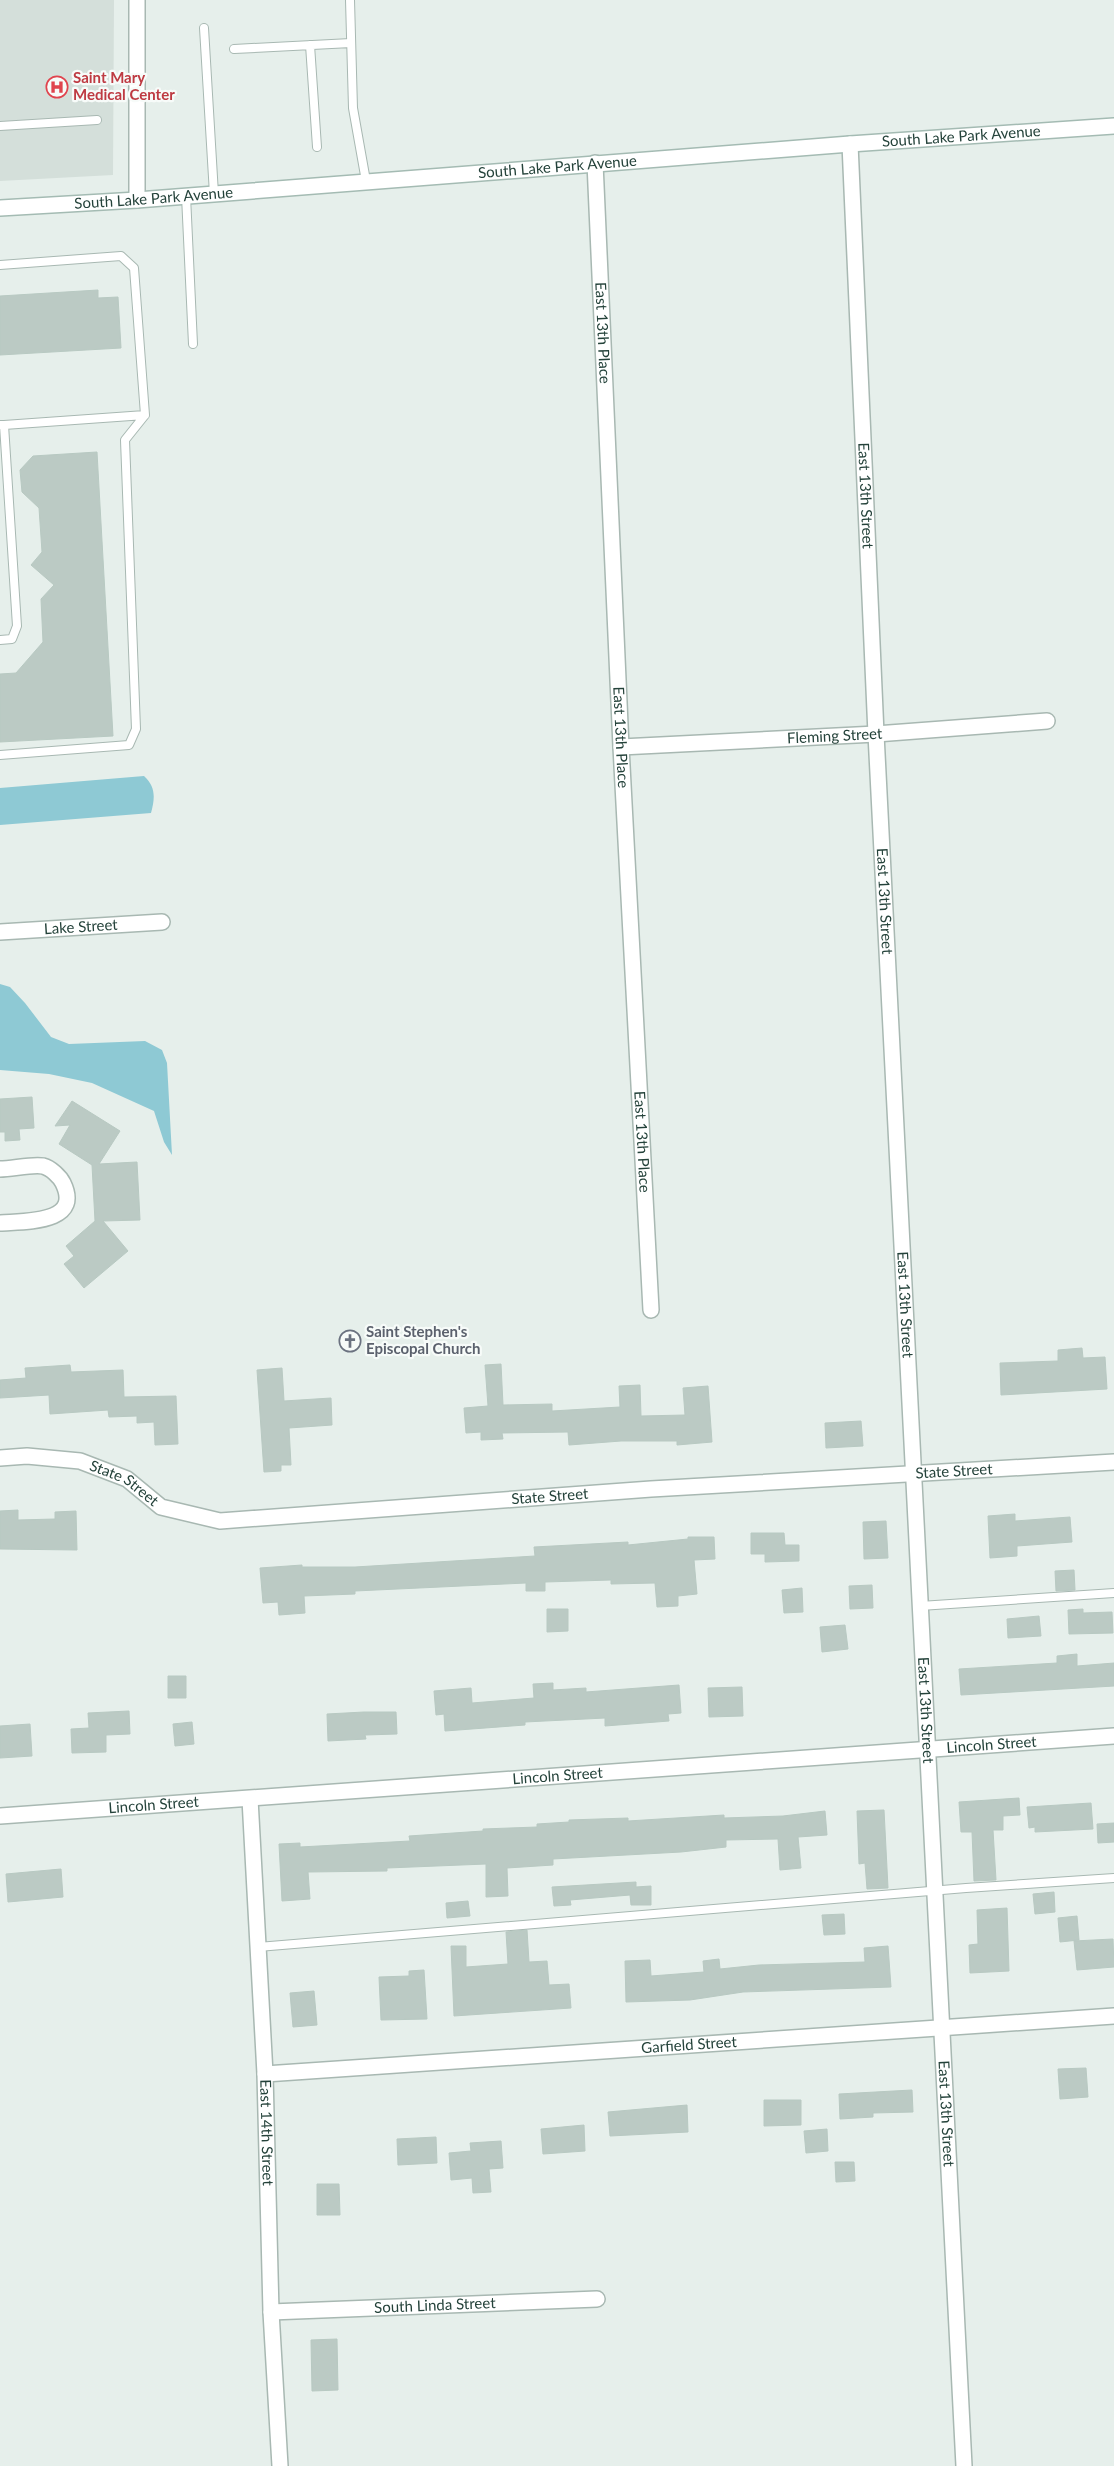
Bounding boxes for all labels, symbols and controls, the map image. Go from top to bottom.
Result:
place label: Saint Mary Medical Center [73,68,175,103]
hospital icon: Saint Mary Medical Center [45,75,69,99]
street label: South Lake Park Avenue [881,121,1041,150]
street label: South Lake Park Avenue [477,151,637,181]
street label: South Lake Park Avenue [74,182,234,212]
street label: East 13th Place [592,282,615,384]
street label: East 13th Street [855,442,878,550]
street label: East 13th Place [610,686,633,789]
street label: Fleming Street [787,724,884,747]
street label: East 13th Street [874,848,897,955]
street label: Lake Street [43,915,119,937]
street label: East 13th Place [631,1091,655,1193]
street label: East 13th Street [894,1251,918,1359]
place label: Saint Stephen's Episcopal Church [366,1322,481,1357]
church icon: Saint Stephen's Episcopal Church [338,1329,362,1353]
street label: State Street [87,1456,163,1510]
street label: State Street [915,1459,994,1482]
street label: State Street [511,1484,589,1507]
street label: East 13th Street [915,1657,938,1764]
street label: Lincoln Street [946,1732,1038,1756]
street label: Lincoln Street [512,1763,604,1787]
street label: Lincoln Street [108,1792,200,1816]
street label: Garfield Street [641,2032,738,2056]
street label: East 13th Street [935,2060,959,2168]
street label: East 14th Street [257,2079,278,2187]
street label: South Linda Street [374,2293,497,2316]

